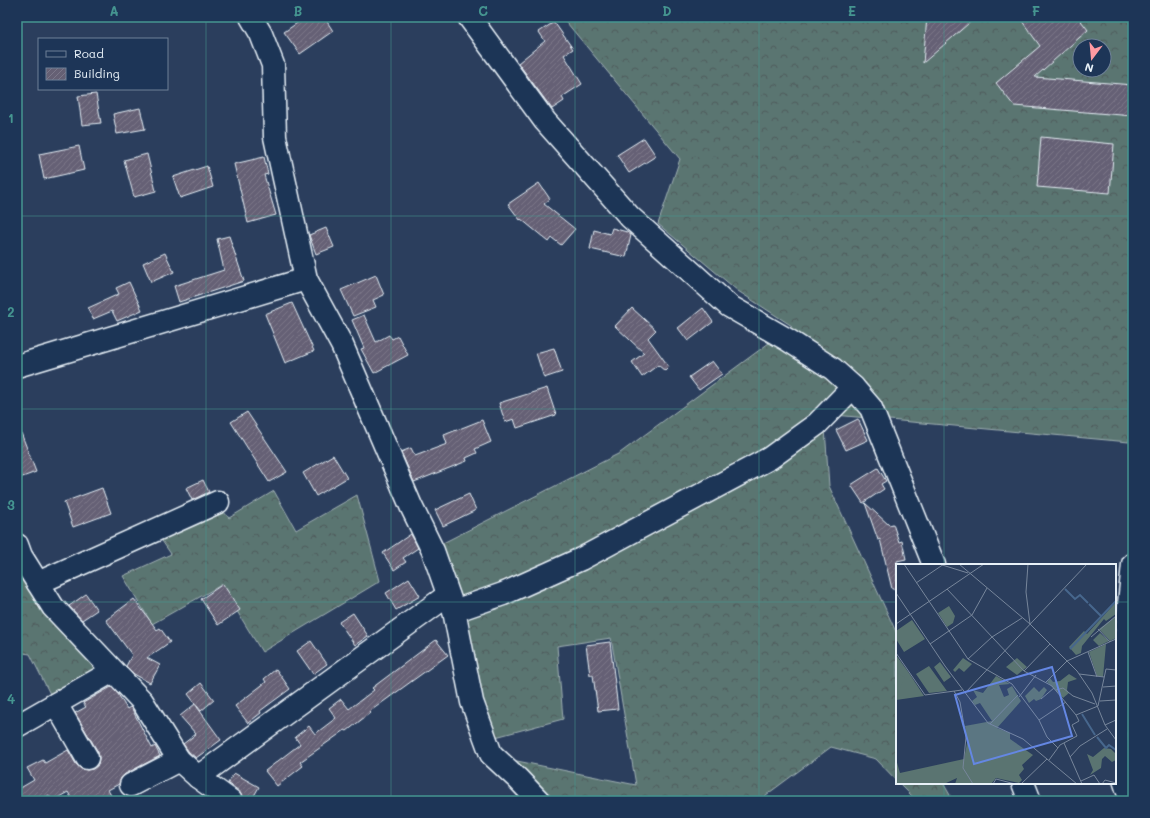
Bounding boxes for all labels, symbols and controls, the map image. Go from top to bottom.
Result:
text: A [109,2,119,19]
text: B [294,2,303,19]
text: C [478,2,488,19]
text: D [662,2,672,19]
text: E [848,2,856,19]
text: F [1032,2,1040,19]
legend [38,38,168,90]
north arrow [1072,38,1112,78]
text: Road [74,45,104,61]
text: N [1083,60,1095,76]
text: Building [74,65,120,81]
text: 1 [8,109,14,126]
text: 2 [7,303,15,320]
text: 3 [7,496,15,513]
inset map [896,564,1116,784]
text: 4 [7,690,15,707]

